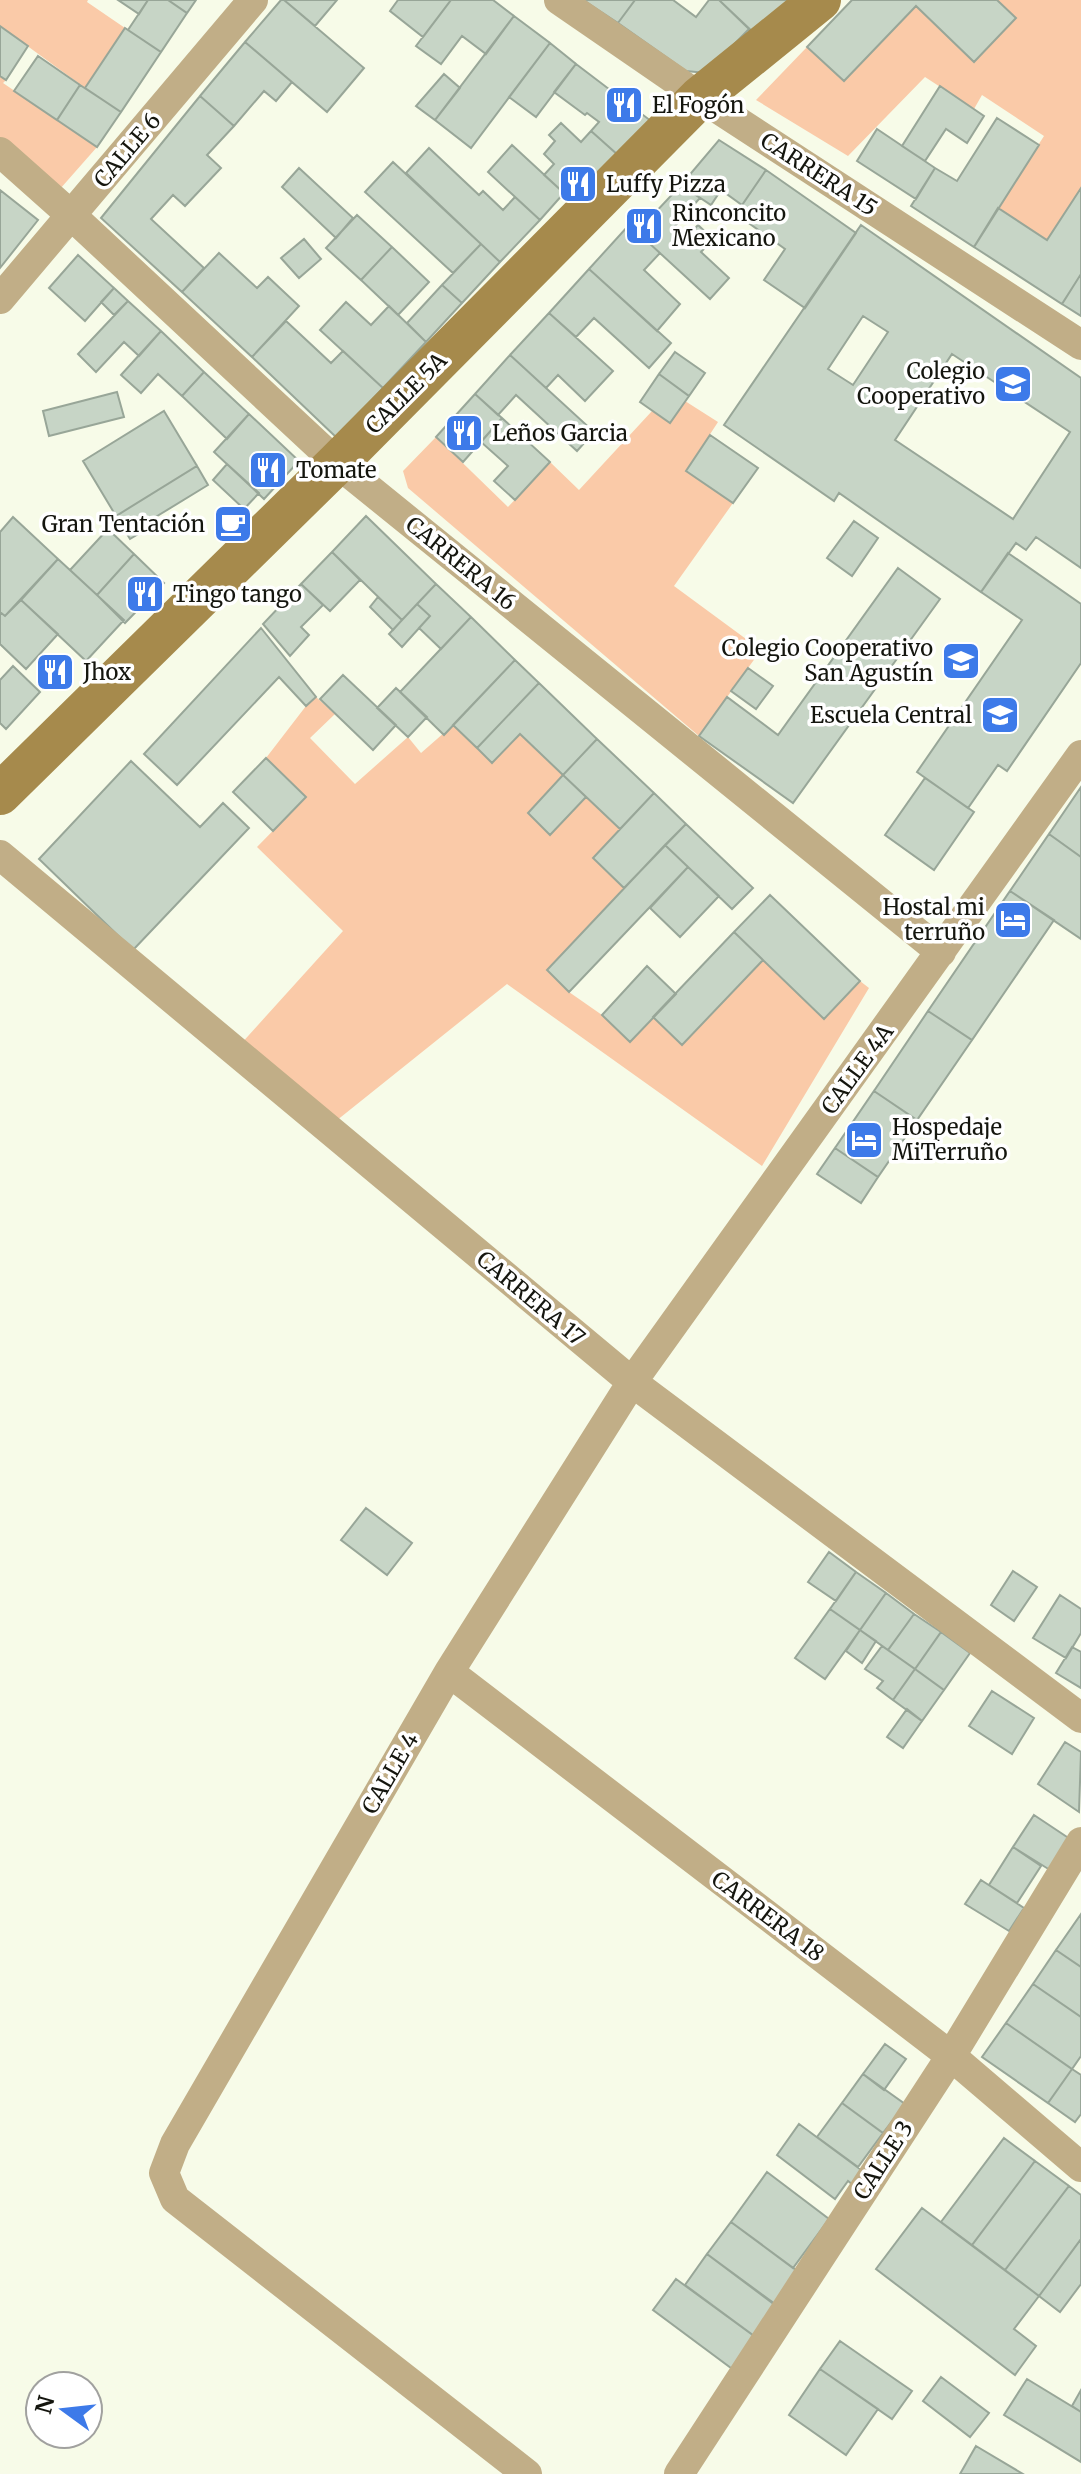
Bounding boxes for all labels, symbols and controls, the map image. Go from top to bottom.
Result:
restaurant icon: El Fogón [603,84,645,126]
place label: El Fogón [652,91,745,119]
street label: CALLE 6 [88,107,166,193]
street label: CARRERA 15 [755,126,883,222]
restaurant icon: Luffy Pizza [557,163,599,205]
place label: Luffy Pizza [606,170,726,198]
place label: Rinconcito Mexicano [672,199,786,252]
restaurant icon: Rinconcito Mexicano [623,205,665,247]
street label: CALLE 5A [359,346,453,440]
place label: Colegio Cooperativo [857,357,985,410]
school or university icon: Colegio Cooperativo [992,363,1034,405]
restaurant icon: Leños Garcia [443,412,485,454]
place label: Leños Garcia [492,419,628,447]
restaurant icon: Tomate [247,449,289,491]
place label: Tomate [296,456,377,484]
cafe icon: Gran Tentación [212,503,254,545]
place label: Gran Tentación [42,510,205,538]
street label: CARRERA 16 [400,510,522,616]
restaurant icon: Tingo tango [124,573,166,615]
place label: Tingo tango [173,580,302,608]
place label: Colegio Cooperativo San Agustín [721,634,933,687]
school or university icon: Colegio Cooperativo San Agustín [940,640,982,682]
restaurant icon: Jhox [34,651,76,693]
place label: Jhox [82,658,131,686]
school or university icon: Escuela Central [979,694,1021,736]
place label: Escuela Central [810,701,972,729]
place label: Hostal mi terruño [882,893,985,946]
hotel icon: Hostal mi terruño [992,899,1034,941]
street label: CALLE 4A [815,1018,899,1120]
place label: Hospedaje MiTerruño [892,1113,1008,1166]
hotel icon: Hospedaje MiTerruño [843,1119,885,1161]
street label: CARRERA 17 [471,1245,591,1351]
street label: CALLE 4 [355,1727,425,1819]
street label: CARRERA 18 [706,1865,830,1967]
street label: CALLE 3 [847,2115,919,2205]
north arrow [24,2370,104,2450]
text: N [29,2392,61,2417]

